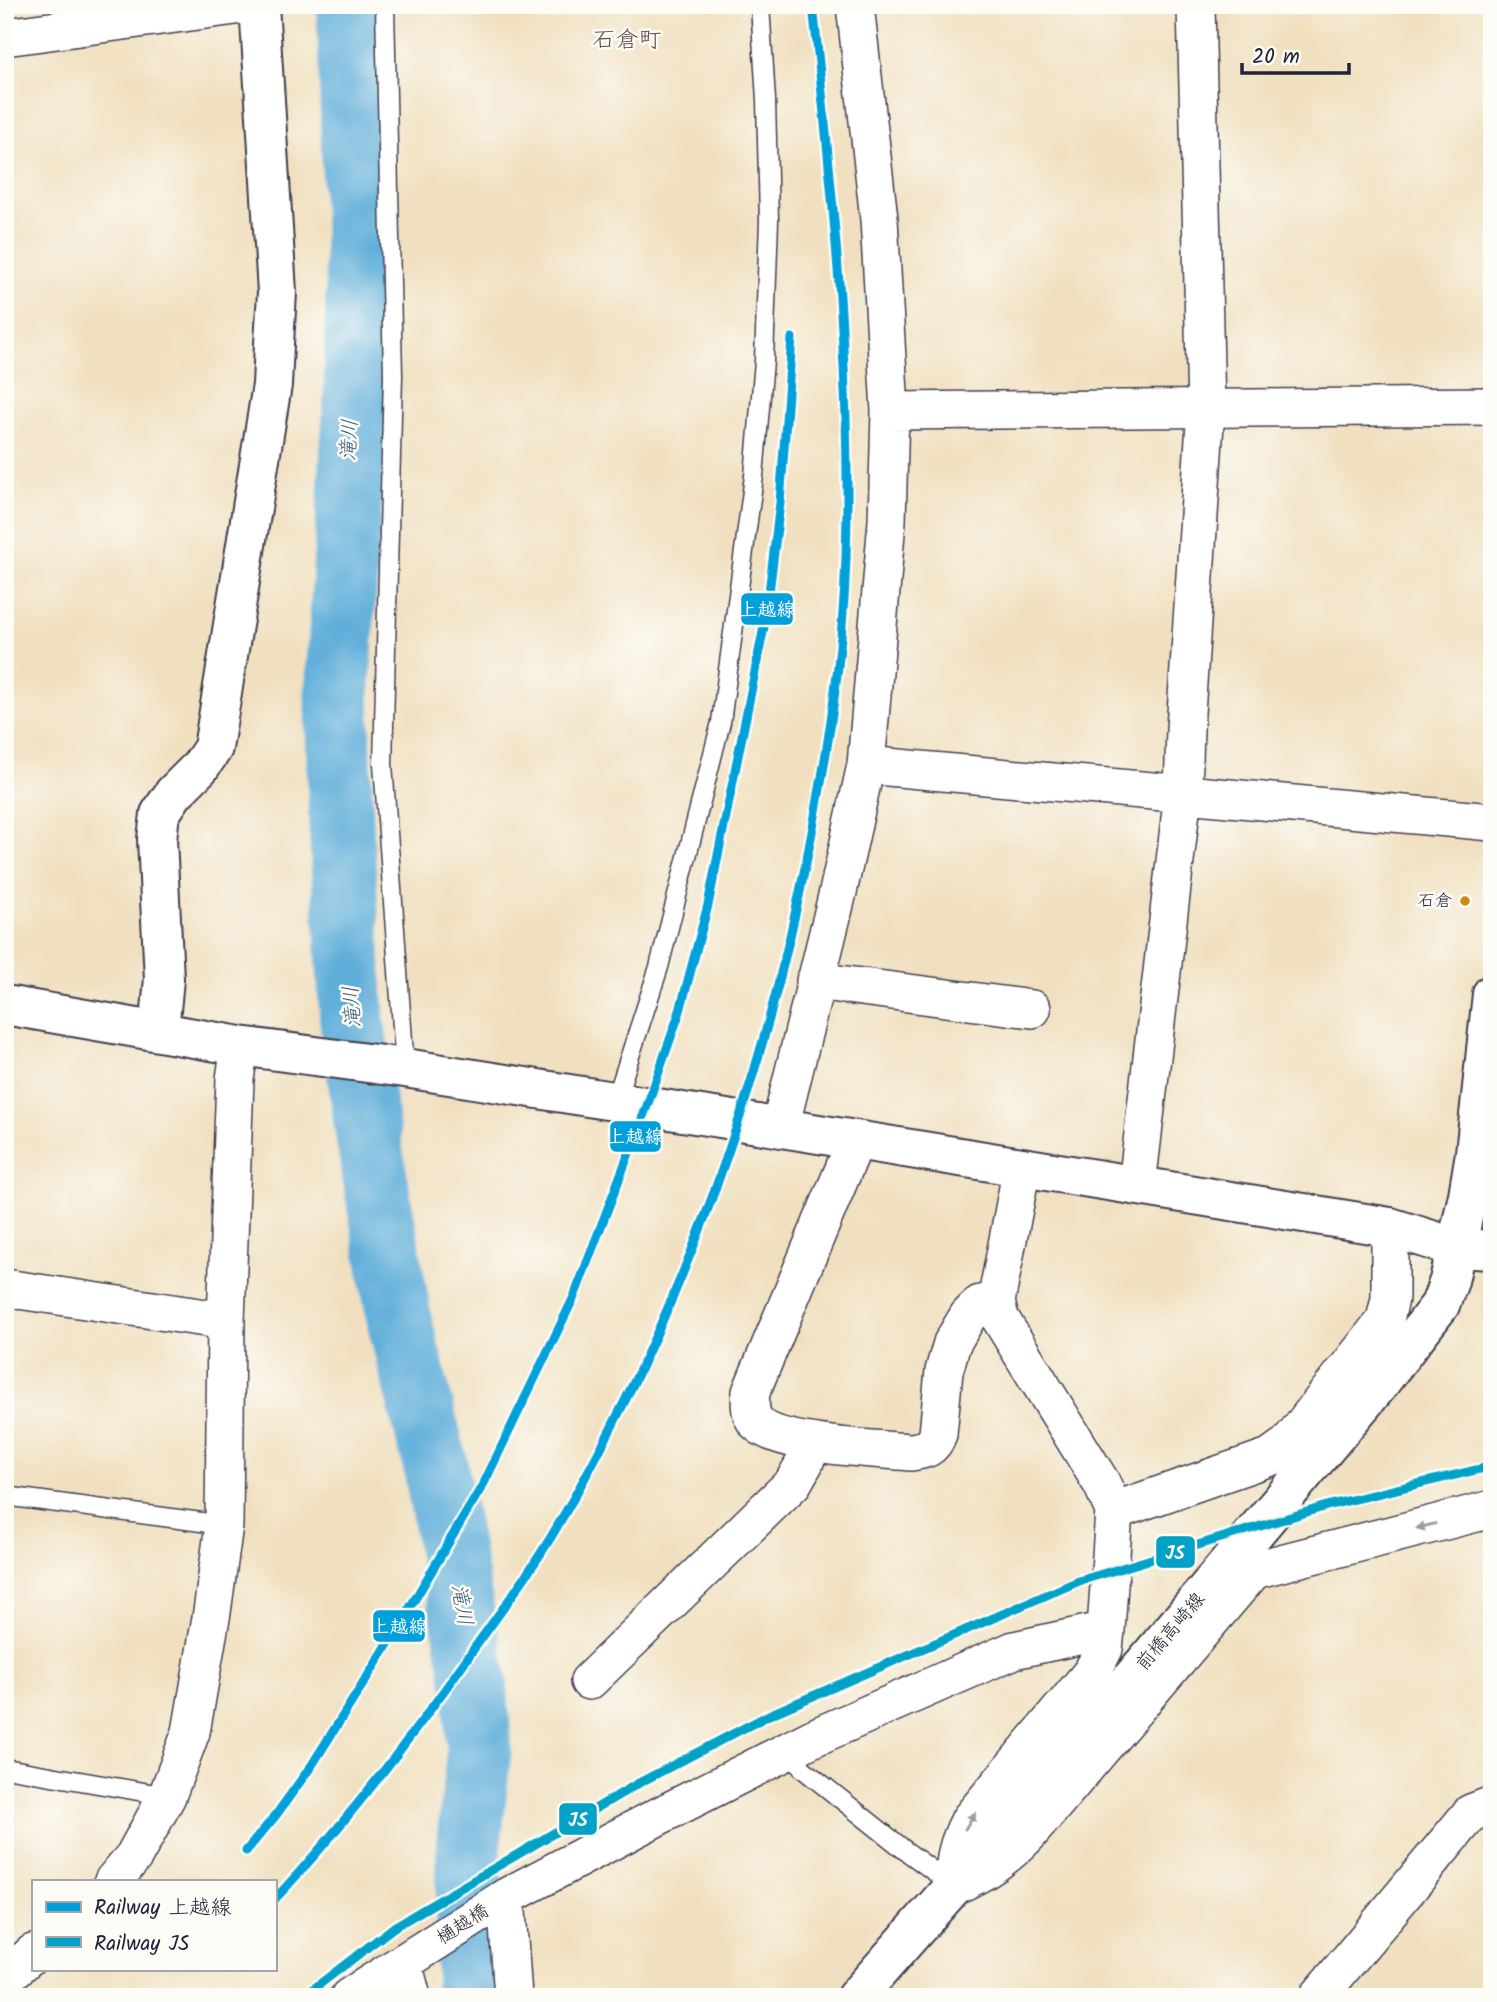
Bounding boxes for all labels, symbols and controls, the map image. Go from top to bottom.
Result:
district label: 石倉町 [593,23,662,59]
scale bar [1242,32,1348,76]
text: 20 m [1252,41,1300,74]
water label: 滝川 [332,418,368,462]
line badge: 上越線 [740,592,794,626]
text: 上越線 [738,596,796,626]
place label: 石倉 [1418,888,1452,915]
marker: 石倉 [1458,894,1472,908]
water label: 滝川 [335,985,371,1029]
line badge: 上越線 [609,1120,662,1153]
text: 上越線 [606,1123,664,1153]
one-way arrow [1414,1521,1436,1532]
line badge: JS [1155,1535,1196,1569]
text: JS [1165,1539,1185,1569]
water label: 滝川 [441,1581,481,1629]
street label: 前橋高崎線 [1129,1586,1213,1678]
line badge: 上越線 [372,1609,426,1643]
text: 上越線 [370,1613,428,1643]
line badge: JS [558,1802,598,1836]
text: JS [568,1806,588,1836]
one-way arrow [964,1812,976,1831]
legend [32,1880,276,1970]
text: Railway 上越線 [94,1892,232,1925]
street label: 樋越橋 [431,1897,495,1953]
text: Railway JS [94,1928,190,1961]

